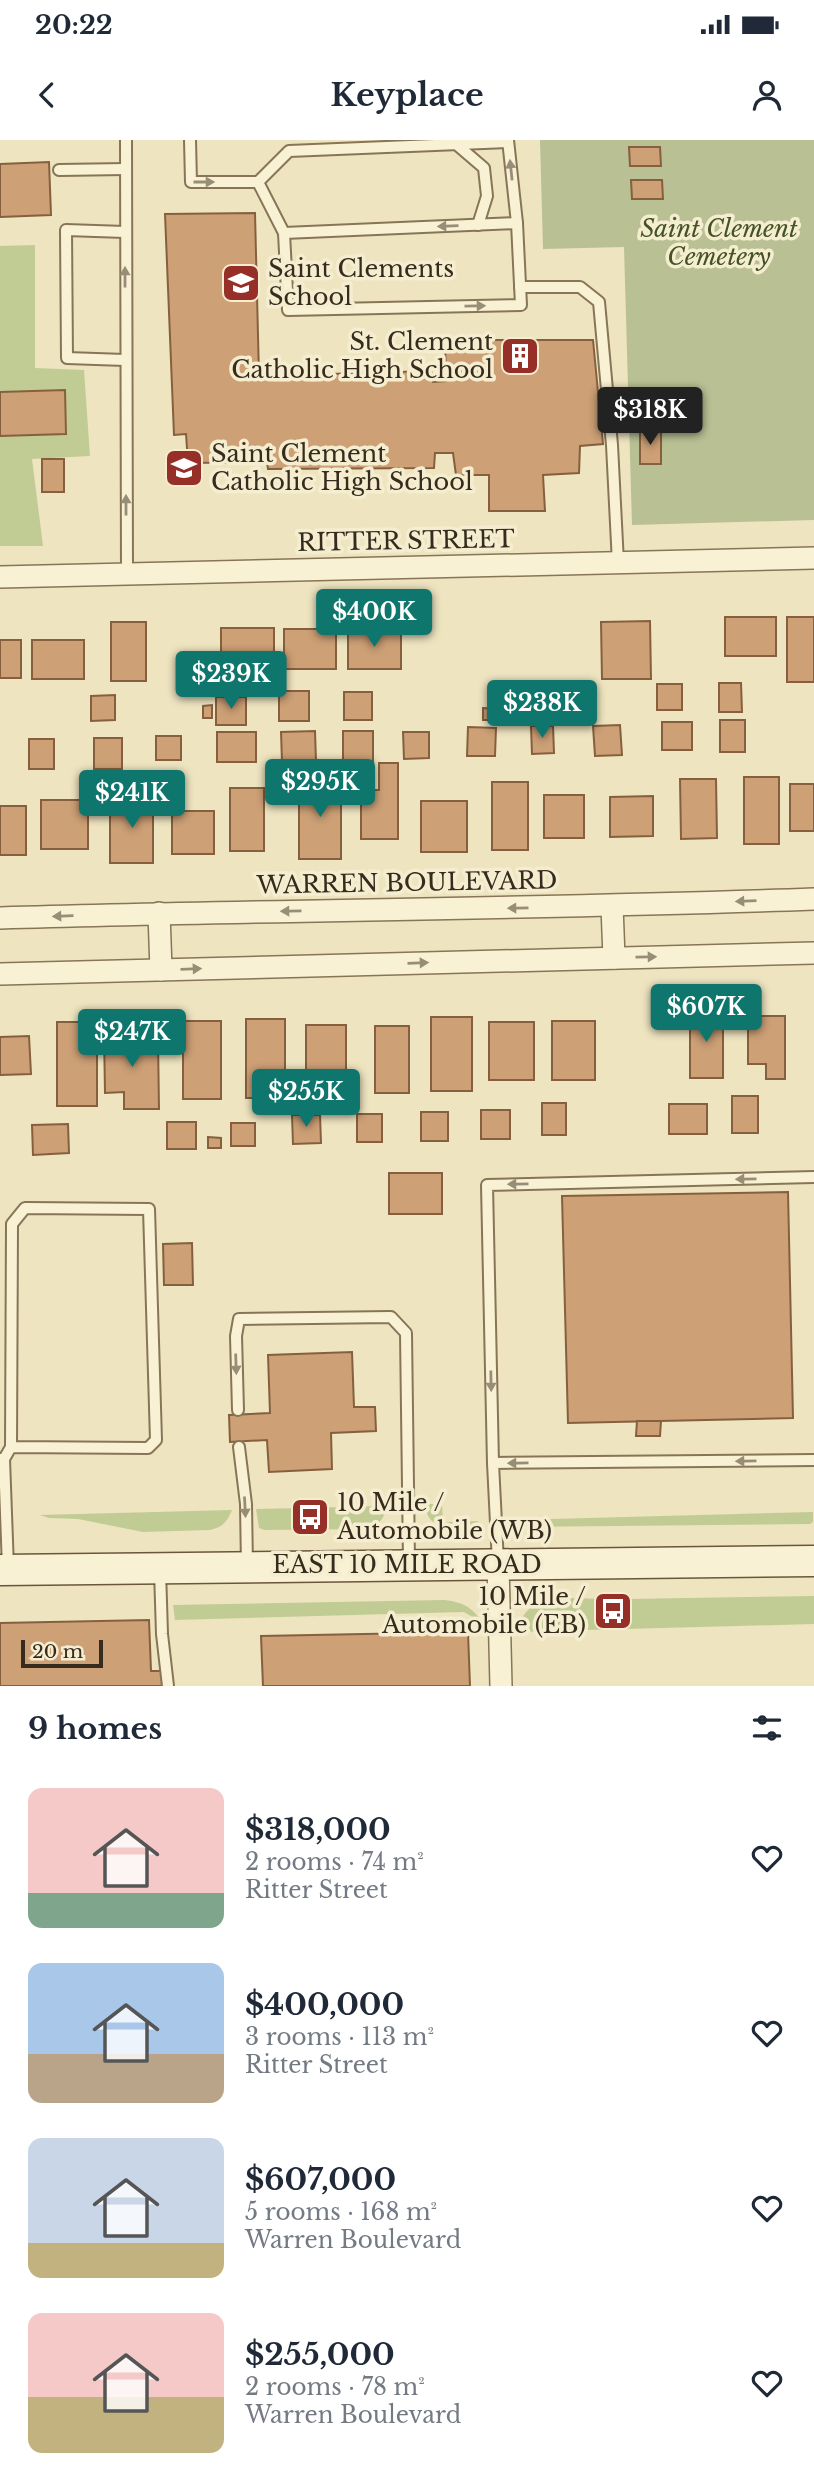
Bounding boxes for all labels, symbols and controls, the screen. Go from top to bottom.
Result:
text: 20:22 [35,9,113,41]
text: Keyplace [330,75,484,115]
icon: back [28,76,66,114]
icon: person [748,76,786,114]
one-way arrow [505,159,516,181]
one-way arrow [193,176,215,188]
park label: Saint Clement Cemetery [640,214,798,271]
one-way arrow [437,220,459,231]
place label: Saint Clements School [268,254,454,311]
school or university icon: Saint Clements School [220,262,262,304]
one-way arrow [119,266,131,288]
one-way arrow [465,300,487,312]
place label: St. Clement Catholic High School [231,327,493,384]
building icon: St. Clement Catholic High School [499,335,541,377]
pin: $318K [601,387,699,447]
text: $318K [613,396,687,424]
place label: Saint Clement Catholic High School [211,439,473,496]
school or university icon: Saint Clement Catholic High School [163,447,205,489]
one-way arrow [120,494,132,516]
street label: RITTER STREET [297,524,515,557]
pin: $400K [325,589,423,649]
text: $400K [332,598,416,626]
pin: $239K [182,652,280,711]
text: $239K [192,660,270,688]
pin: $238K [493,680,591,740]
text: $238K [503,689,581,717]
pin: $295K [271,760,369,819]
text: $295K [281,768,359,796]
pin: $241K [83,770,181,830]
text: $241K [95,779,169,807]
street label: WARREN BOULEVARD [255,865,558,900]
one-way arrow [735,896,757,907]
one-way arrow [507,902,529,914]
one-way arrow [280,905,302,917]
one-way arrow [52,911,74,922]
one-way arrow [635,952,657,963]
one-way arrow [407,958,429,969]
one-way arrow [180,964,202,975]
pin: $607K [657,984,755,1044]
text: $607K [667,993,745,1021]
pin: $247K [83,1010,181,1069]
text: $247K [94,1018,170,1046]
pin: $255K [257,1070,355,1129]
text: $255K [268,1078,344,1106]
one-way arrow [735,1173,757,1184]
one-way arrow [507,1179,529,1190]
one-way arrow [231,1353,242,1375]
one-way arrow [486,1370,497,1392]
one-way arrow [735,1455,757,1466]
one-way arrow [507,1457,529,1469]
place label: 10 Mile / Automobile (WB) [336,1488,552,1545]
one-way arrow [240,1496,251,1518]
bus stop icon: 10 Mile / Automobile (WB) [289,1496,331,1538]
street label: EAST 10 MILE ROAD [272,1550,542,1579]
place label: 10 Mile / Automobile (EB) [381,1582,586,1639]
bus stop icon: 10 Mile / Automobile (EB) [592,1590,634,1632]
scale bar [21,1637,103,1669]
text: 20 m [32,1640,83,1663]
icon: filters [748,1709,786,1747]
text: 9 homes [28,1710,162,1747]
text: $318,000 [245,1811,391,1848]
icon: home [84,1816,168,1900]
icon: heart [748,1839,786,1877]
text: 2 rooms · 74 m² [245,1848,424,1876]
text: Ritter Street [245,1876,388,1904]
text: $400,000 [245,1986,404,2023]
icon: home [84,1991,168,2075]
icon: heart [748,2014,786,2052]
text: 3 rooms · 113 m² [245,2023,434,2051]
text: Ritter Street [245,2051,388,2079]
text: $607,000 [245,2161,396,2198]
icon: home [84,2166,168,2250]
icon: heart [748,2189,786,2227]
text: 5 rooms · 168 m² [245,2198,437,2226]
text: Warren Boulevard [245,2226,461,2254]
text: $255,000 [245,2336,395,2373]
icon: home [84,2341,168,2425]
icon: heart [748,2364,786,2402]
text: 2 rooms · 78 m² [245,2373,425,2401]
text: Warren Boulevard [245,2401,461,2429]

